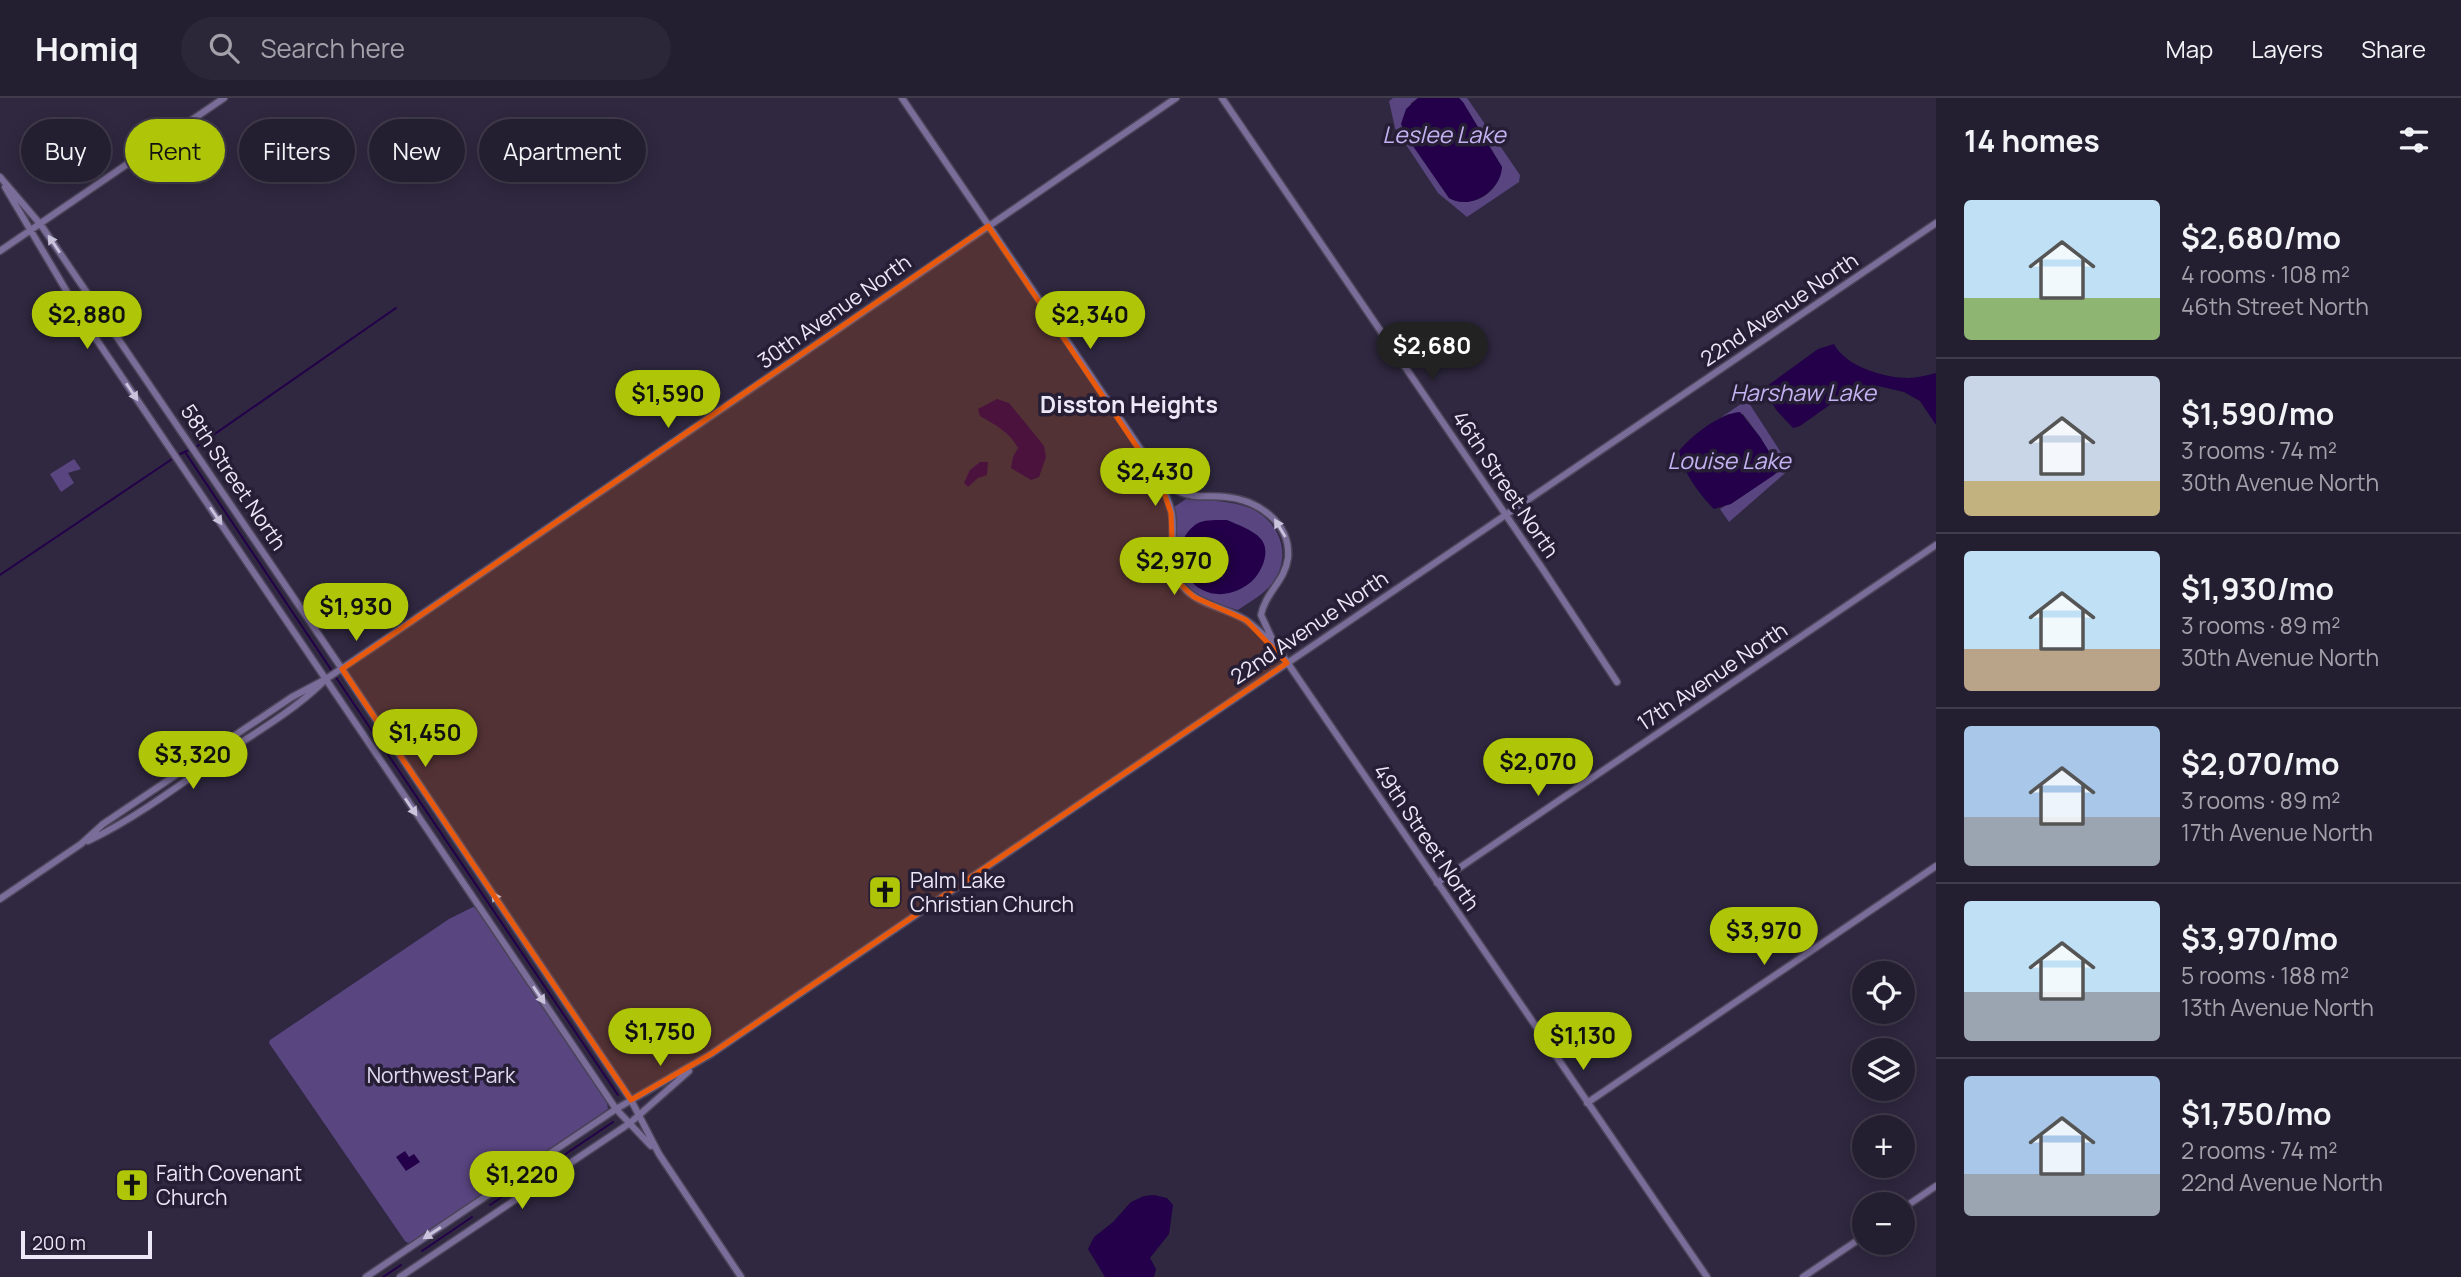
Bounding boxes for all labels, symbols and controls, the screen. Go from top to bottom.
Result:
search box [181,17,671,80]
text: Homiq [35,26,139,71]
icon: search [205,29,243,67]
text: Search here [261,30,405,66]
text: Map [2166,32,2213,65]
text: Layers [2251,32,2323,65]
text: Share [2361,32,2426,65]
water label: Leslee Lake [1382,118,1507,150]
chip: Buy [21,119,111,182]
chip: Rent [125,119,225,182]
chip: Filters [239,119,355,182]
chip: New [369,119,465,182]
chip: Apartment [479,119,646,182]
text: 14 homes [1964,120,2100,161]
icon: filters [2395,121,2433,159]
text: $2,680/mo [2181,217,2341,258]
icon: home [2020,228,2104,312]
one-way arrow [47,235,61,253]
street label: 22nd Avenue North [1695,246,1863,372]
street label: 30th Avenue North [752,248,916,374]
text: 4 rooms · 108 m² [2181,258,2350,290]
text: 46th Street North [2181,290,2369,322]
pin: $2,880 [30,292,144,351]
pin: $2,340 [1033,292,1147,351]
text: $2,880 [48,298,126,330]
text: $2,340 [1051,298,1129,330]
pin: $2,680 [1375,322,1489,382]
text: $2,680 [1393,329,1471,361]
pin: $1,590 [611,370,725,430]
water label: Harshaw Lake [1730,376,1877,408]
text: $1,590 [631,377,705,409]
one-way arrow [125,383,139,401]
district label: Disston Heights [1040,388,1218,420]
text: $1,590/mo [2181,393,2334,434]
street label: 58th Street North [175,398,293,556]
icon: home [2020,404,2104,488]
street label: 46th Street North [1446,405,1566,563]
text: 3 rooms · 74 m² [2181,434,2337,466]
water label: Louise Lake [1667,444,1792,476]
pin: $2,430 [1098,448,1212,508]
text: $2,430 [1116,455,1194,487]
text: 30th Avenue North [2181,466,2379,498]
one-way arrow [209,507,223,525]
one-way arrow [1273,519,1286,538]
pin: $2,970 [1117,538,1231,597]
text: $2,970 [1136,544,1212,576]
street label: 22nd Avenue North [1225,564,1393,690]
text: $1,930/mo [2181,568,2334,609]
icon: home [2020,579,2104,663]
pin: $1,930 [299,584,413,643]
text: $1,930 [319,590,393,622]
text: 3 rooms · 89 m² [2181,609,2341,641]
street label: 17th Avenue North [1632,615,1792,737]
text: 30th Avenue North [2181,641,2379,673]
pin: $1,450 [368,710,482,769]
text: $1,450 [388,716,462,748]
pin: $3,320 [136,732,250,791]
text: $3,320 [154,738,232,770]
pin: $2,070 [1481,738,1595,798]
text: $2,070/mo [2181,743,2340,784]
text: $2,070 [1499,745,1577,777]
icon: home [2020,754,2104,838]
street label: 49th Street North [1367,758,1487,916]
text: 3 rooms · 89 m² [2181,784,2341,816]
one-way arrow [405,797,418,816]
text: 17th Avenue North [2181,816,2373,848]
place label: Palm Lake Christian Church [910,866,1074,918]
church icon: Palm Lake Christian Church [866,873,904,911]
one-way arrow [491,892,505,910]
pin: $3,970 [1707,908,1821,967]
text: $3,970 [1726,914,1802,946]
text: $3,970/mo [2181,918,2338,959]
icon: home [2020,929,2104,1013]
text: 5 rooms · 188 m² [2181,959,2349,991]
map controls [1852,961,1915,1255]
button: locate [1852,961,1915,1024]
one-way arrow [532,986,546,1004]
text: 13th Avenue North [2181,991,2374,1023]
pin: $1,750 [603,1009,717,1068]
pin: $1,130 [1526,1012,1640,1072]
text: $1,750 [624,1015,696,1047]
text: $1,130 [1550,1019,1616,1051]
button: layers [1852,1038,1915,1101]
park label: Northwest Park [367,1061,516,1089]
text: $1,750/mo [2181,1093,2332,1134]
icon: home [2020,1104,2104,1188]
button: + [1852,1115,1915,1178]
text: 2 rooms · 74 m² [2181,1134,2337,1166]
pin: $1,220 [465,1152,579,1211]
text: $1,220 [485,1158,559,1190]
place label: Faith Covenant Church [156,1159,302,1211]
church icon: Faith Covenant Church [113,1166,151,1204]
text: 22nd Avenue North [2181,1166,2383,1198]
button: − [1852,1192,1915,1255]
one-way arrow [422,1226,441,1239]
scale bar [21,1228,152,1260]
text: 200 m [32,1230,86,1256]

